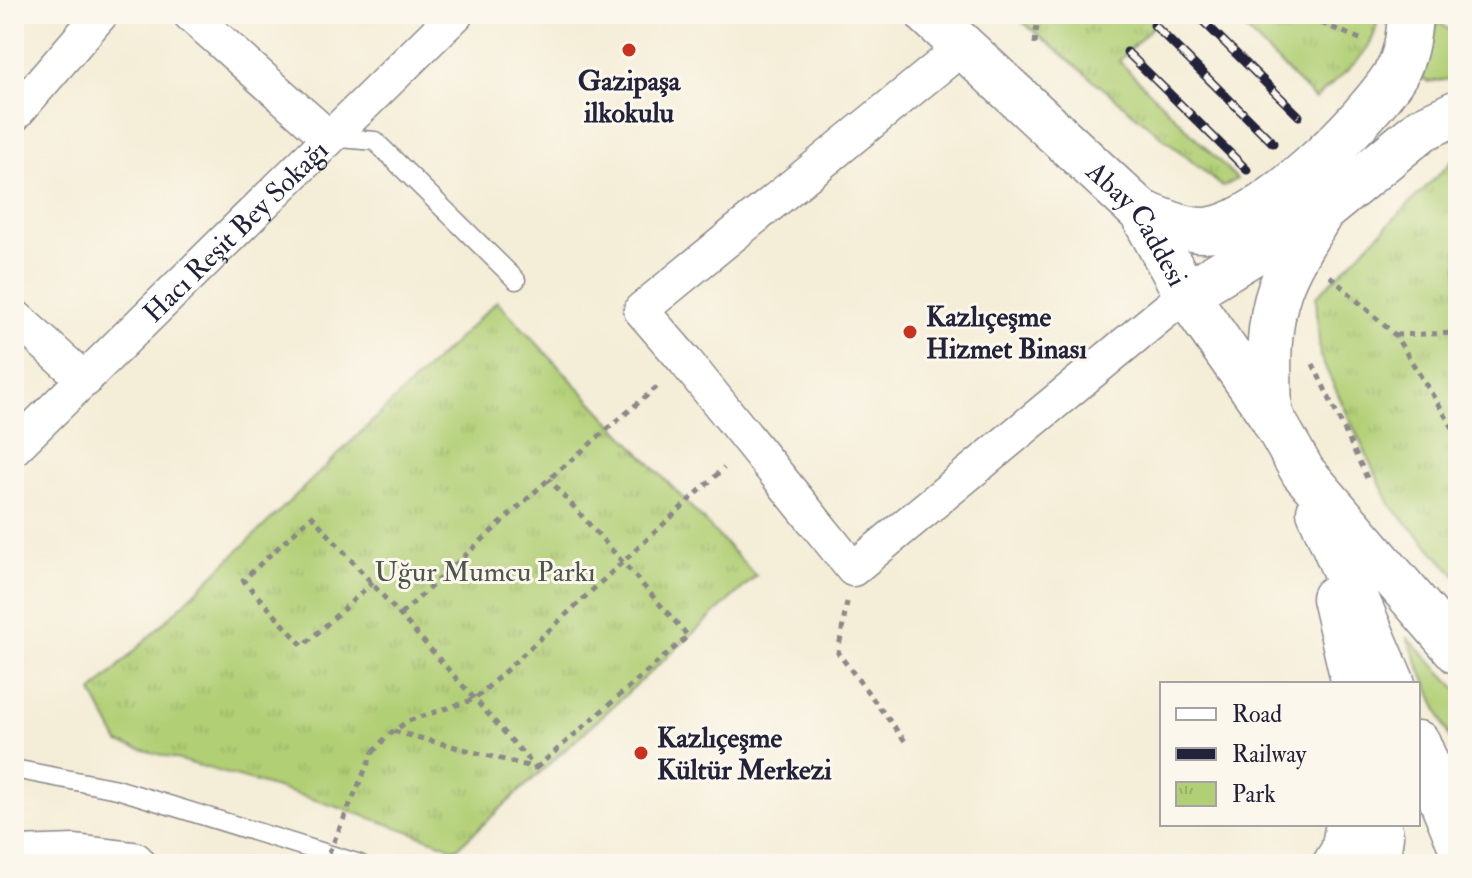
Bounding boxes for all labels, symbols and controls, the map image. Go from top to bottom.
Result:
marker: Gazipaşa ilkokulu [620,41,638,59]
place label: Gazipaşa ilkokulu [578,64,682,131]
street label: Hacı Reşit Bey Sokağı [136,133,336,330]
street label: Abay Caddesi [1078,154,1194,293]
place label: Kazlıçeşme Hizmet Binası [926,300,1087,367]
marker: Kazlıçeşme Hizmet Binası [901,323,919,341]
park label: Uğur Mumcu Parkı [375,555,595,590]
legend [1160,682,1420,826]
text: Road [1232,699,1282,730]
place label: Kazlıçeşme Kültür Merkezi [657,721,832,788]
text: Railway [1232,739,1307,770]
marker: Kazlıçeşme Kültür Merkezi [632,744,650,762]
text: Park [1232,779,1276,810]

